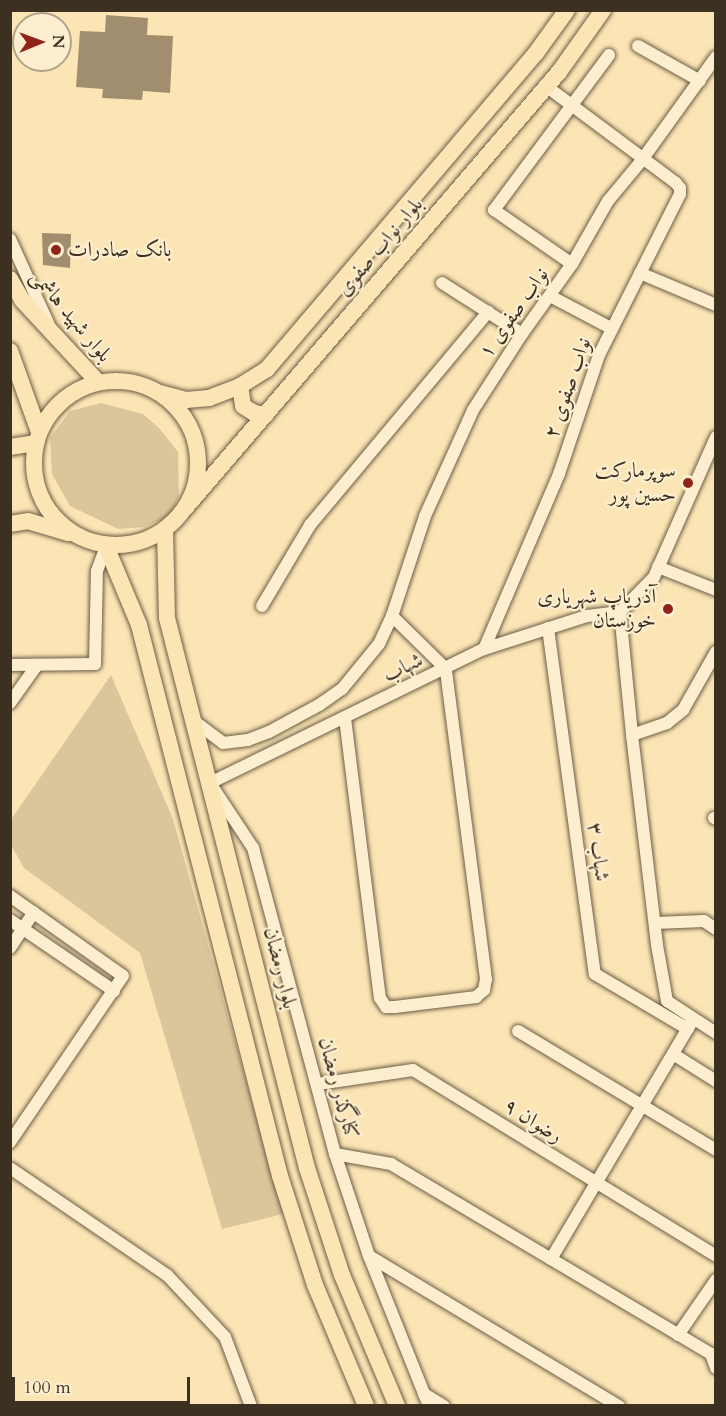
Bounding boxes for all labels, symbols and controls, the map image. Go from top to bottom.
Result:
north arrow [12,12,72,72]
text: N [47,35,69,49]
street label: بلوار نواب صفوی [331,192,429,302]
place label: بانک صادرات [68,237,171,263]
marker: بانک صادرات [49,243,63,257]
street label: نواب صفوی ۱ [474,263,554,363]
street label: بلوار شهید هاشمی [25,264,117,368]
street label: نواب صفوی ۲ [539,334,597,442]
place label: سوپرمارکت حسین پور [594,458,676,508]
marker: سوپرمارکت حسین پور [681,476,695,490]
place label: آذریاپ شهریاری خوزستان [537,584,656,634]
marker: آذریاپ شهریاری خوزستان [661,602,675,616]
street label: شهاب [379,648,427,688]
street label: شهاب ۳ [581,821,615,883]
street label: بلوار رمضان [258,925,302,1011]
street label: کنارگذر رمضان [312,1034,364,1142]
street label: رضوان ۹ [499,1093,567,1149]
scale bar [15,1365,194,1403]
text: 100 m [23,1375,71,1400]

